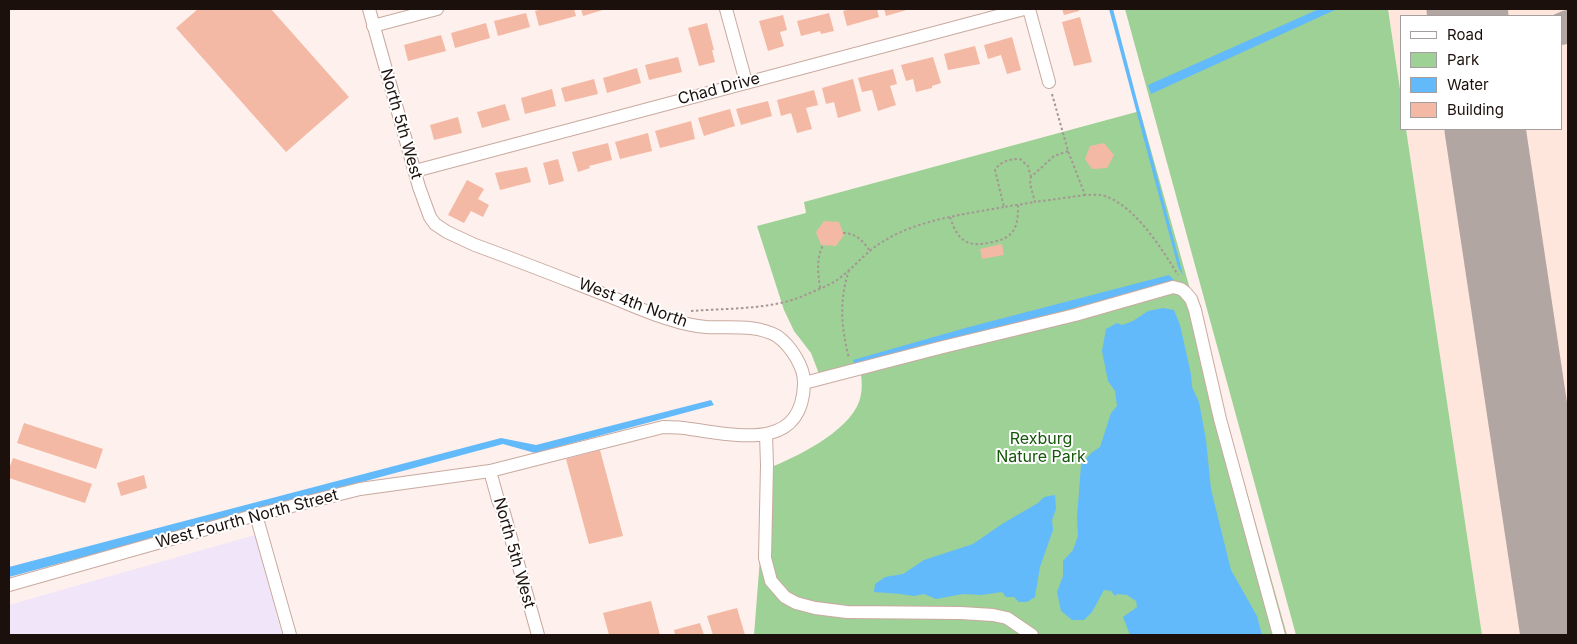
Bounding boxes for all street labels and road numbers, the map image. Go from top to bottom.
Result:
street label: North 5th West [376,67,426,181]
street label: Chad Drive [676,69,762,109]
street label: West 4th North [576,274,690,332]
street label: West Fourth North Street [154,485,340,553]
street label: North 5th West [489,496,539,610]

